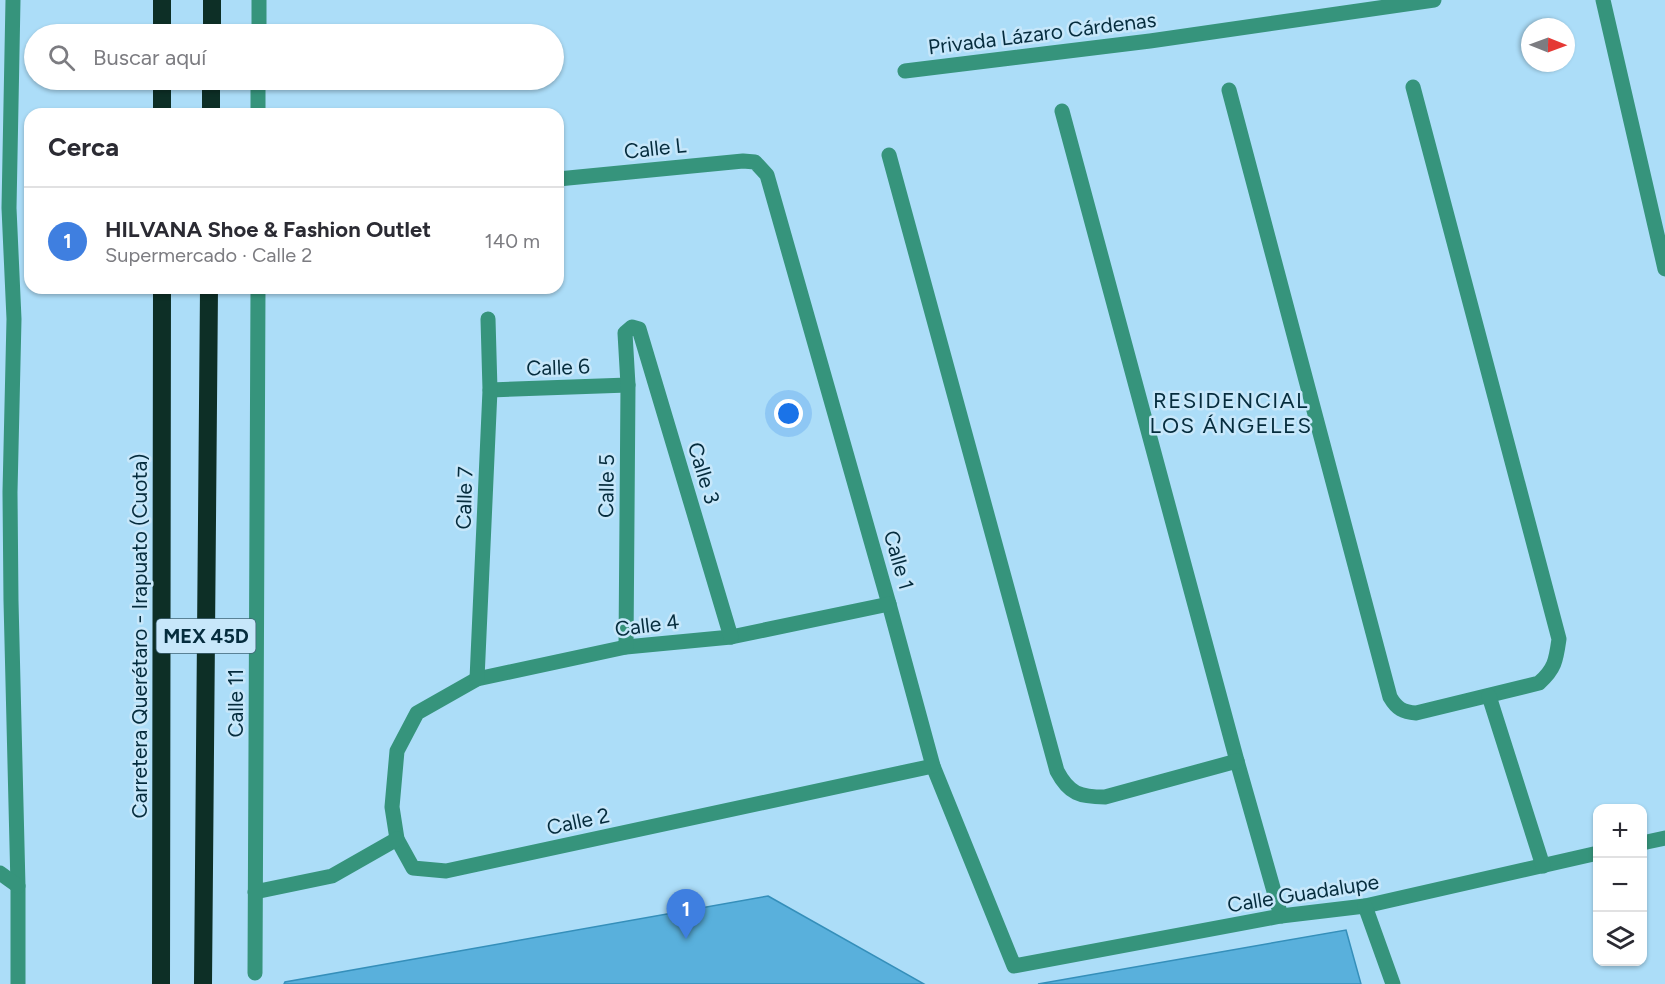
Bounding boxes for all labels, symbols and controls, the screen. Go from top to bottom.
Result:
street label: Privada Lázaro Cárdenas [927,7,1157,59]
north arrow [1521,18,1575,72]
search box [24,24,564,90]
icon: search [45,41,78,74]
text: Buscar aquí [93,44,206,71]
text: Cerca [48,131,119,163]
street label: Calle L [623,132,688,164]
text: HILVANA Shoe & Fashion Outlet [105,216,431,243]
text: 1 [63,229,72,253]
text: 140 m [485,229,540,253]
text: Supermercado · Calle 2 [105,243,312,267]
street label: Calle 6 [526,353,590,381]
district label: RESIDENCIAL LOS ÁNGELES [1149,387,1313,439]
your location [774,399,803,428]
street label: Calle 3 [683,439,725,507]
street label: Carretera Querétaro - Irapuato (Cuota) [127,453,152,819]
street label: Calle 5 [593,454,619,518]
street label: Calle 7 [450,466,478,530]
street label: Calle 1 [879,528,919,592]
street label: Calle 4 [613,609,681,641]
road number: MEX 45D [156,619,256,653]
street label: Calle 11 [223,668,248,738]
street label: Calle 2 [544,802,612,840]
map controls [1593,804,1647,966]
button: + [1593,804,1647,858]
button: − [1593,858,1647,912]
street label: Calle Guadalupe [1225,869,1381,917]
pin: 1 [666,890,706,939]
button: layers [1593,912,1647,966]

